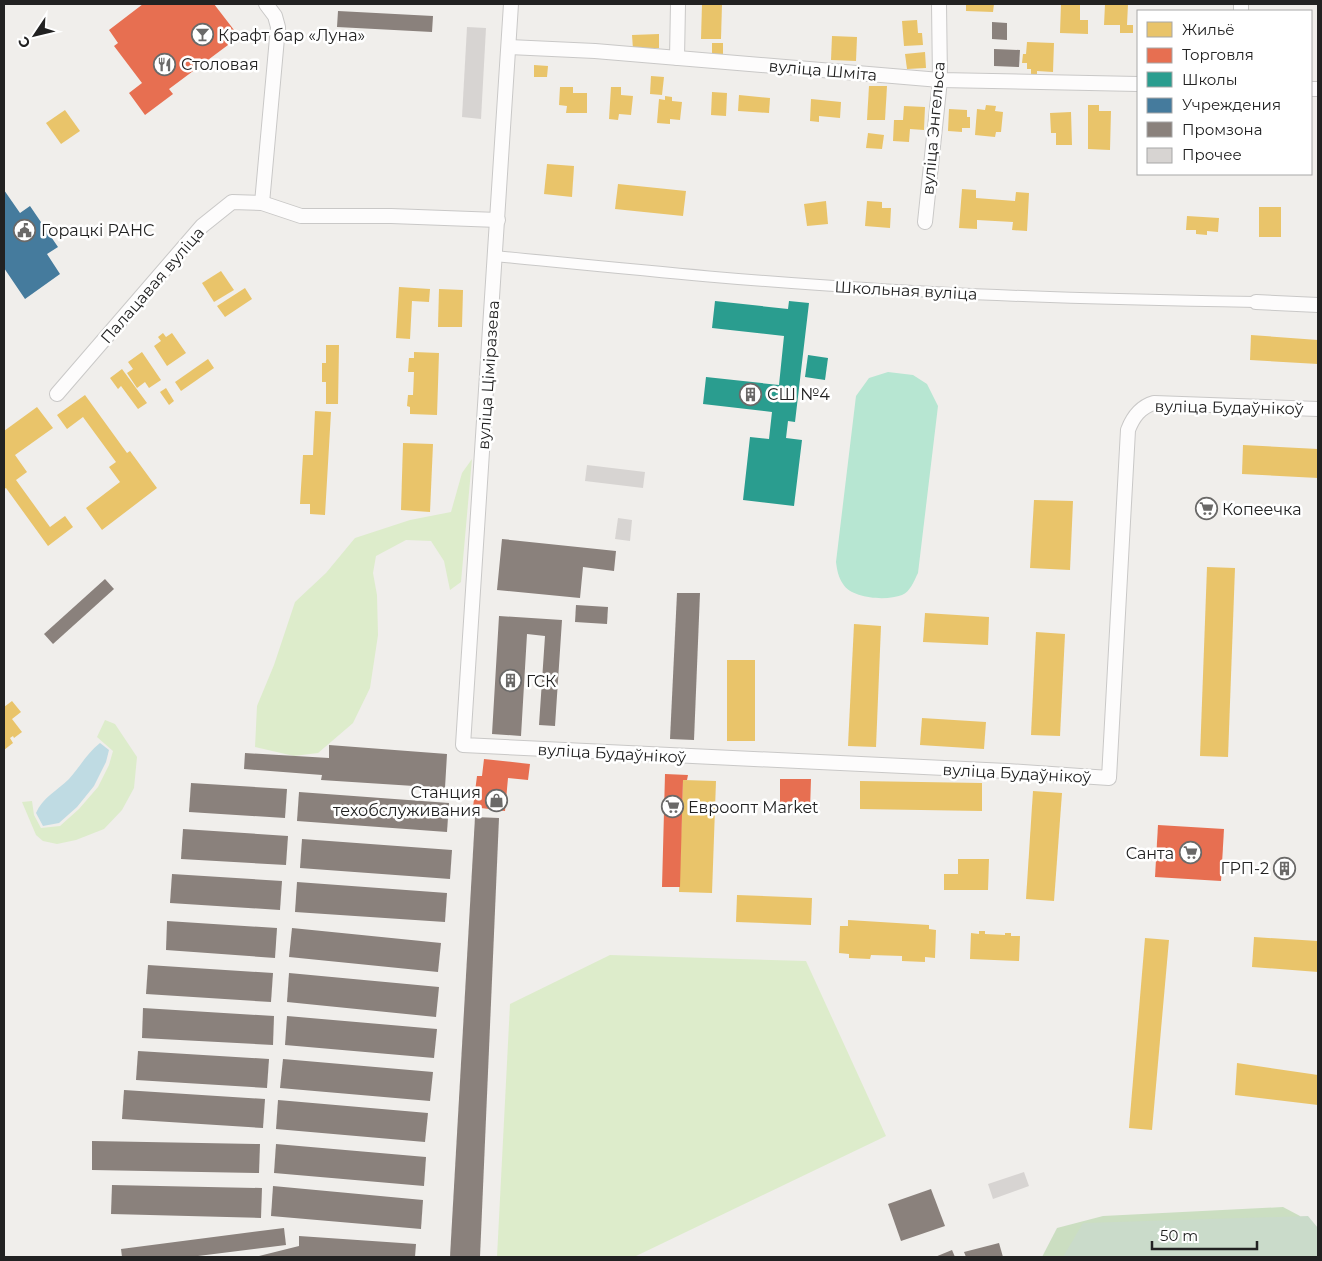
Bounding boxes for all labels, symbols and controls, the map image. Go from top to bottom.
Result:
north arrow [10,10,60,60]
legend [1137,10,1312,175]
text: Жильё [1182,20,1235,39]
bar icon: Крафт бар «Луна» [190,23,214,47]
place label: Крафт бар «Луна» [218,26,365,45]
text: С [14,33,35,52]
text: Торговля [1182,45,1254,64]
restaurant icon: Столовая [153,52,177,76]
place label: Столовая [181,55,259,74]
street label: вуліца Шміта [768,56,878,85]
street label: вуліца Энгельса [918,61,949,195]
text: Школы [1182,70,1238,89]
text: Учреждения [1182,95,1281,114]
text: Промзона [1182,120,1262,139]
text: Прочее [1182,145,1242,164]
public building icon: Горацкі РАНС [13,218,37,242]
place label: Горацкі РАНС [41,221,155,240]
street label: Палацавая вуліца [97,223,208,347]
street label: Школьная вуліца [834,277,978,304]
street label: вуліца Ціміразева [474,300,503,450]
building icon: СШ №4 [739,382,763,406]
place label: СШ №4 [767,385,830,404]
street label: вуліца Будаўнікоў [1154,397,1304,418]
supermarket icon: Копеечка [1194,497,1218,521]
place label: Копеечка [1222,500,1302,519]
building icon: ГСК [498,669,522,693]
place label: ГСК [526,672,556,691]
street label: вуліца Будаўнікоў [537,740,687,767]
street label: вуліца Будаўнікоў [942,760,1092,787]
place label: Станция техобслуживания [333,783,481,820]
shop icon: Станция техобслуживания [485,789,509,813]
supermarket icon: Евроопт Market [660,795,684,819]
place label: Евроопт Market [688,798,819,817]
supermarket icon: Санта [1178,841,1202,865]
place label: Санта [1126,844,1174,863]
building icon: ГРП-2 [1273,856,1297,880]
place label: ГРП-2 [1220,859,1269,878]
scale bar [1152,1218,1257,1250]
text: 50 m [1160,1226,1198,1245]

